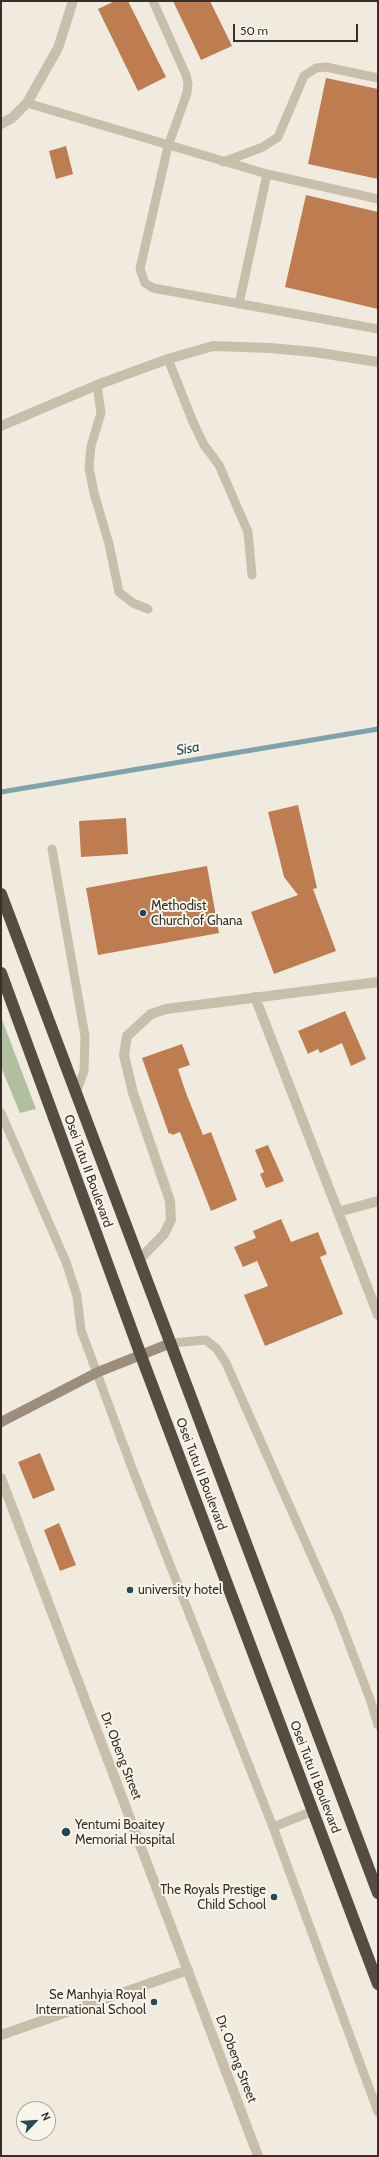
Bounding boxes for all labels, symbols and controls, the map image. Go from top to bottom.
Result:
scale bar [235,16,360,42]
text: 50 m [240,23,268,38]
water label: Sisa [175,739,201,759]
place label: Methodist Church of Ghana [151,898,242,929]
marker: Methodist Church of Ghana [138,908,148,918]
street label: Osei Tutu II Boulevard [60,1112,116,1230]
street label: Osei Tutu II Boulevard [172,1416,230,1532]
place label: university hotel [138,1582,222,1598]
marker: university hotel [125,1585,135,1595]
street label: Dr. Obeng Street [97,1710,145,1802]
street label: Osei Tutu II Boulevard [286,1719,344,1835]
place label: Yentumi Boaitey Memorial Hospital [75,1817,175,1848]
marker: Yentumi Boaitey Memorial Hospital [60,1826,72,1838]
place label: The Royals Prestige Child School [160,1882,266,1913]
marker: The Royals Prestige Child School [269,1892,279,1902]
place label: Se Manhyia Royal International School [35,1987,146,2018]
marker: Se Manhyia Royal International School [149,1997,159,2007]
street label: Dr. Obeng Street [212,2013,260,2105]
north arrow [16,2101,56,2141]
text: N [38,2110,54,2123]

